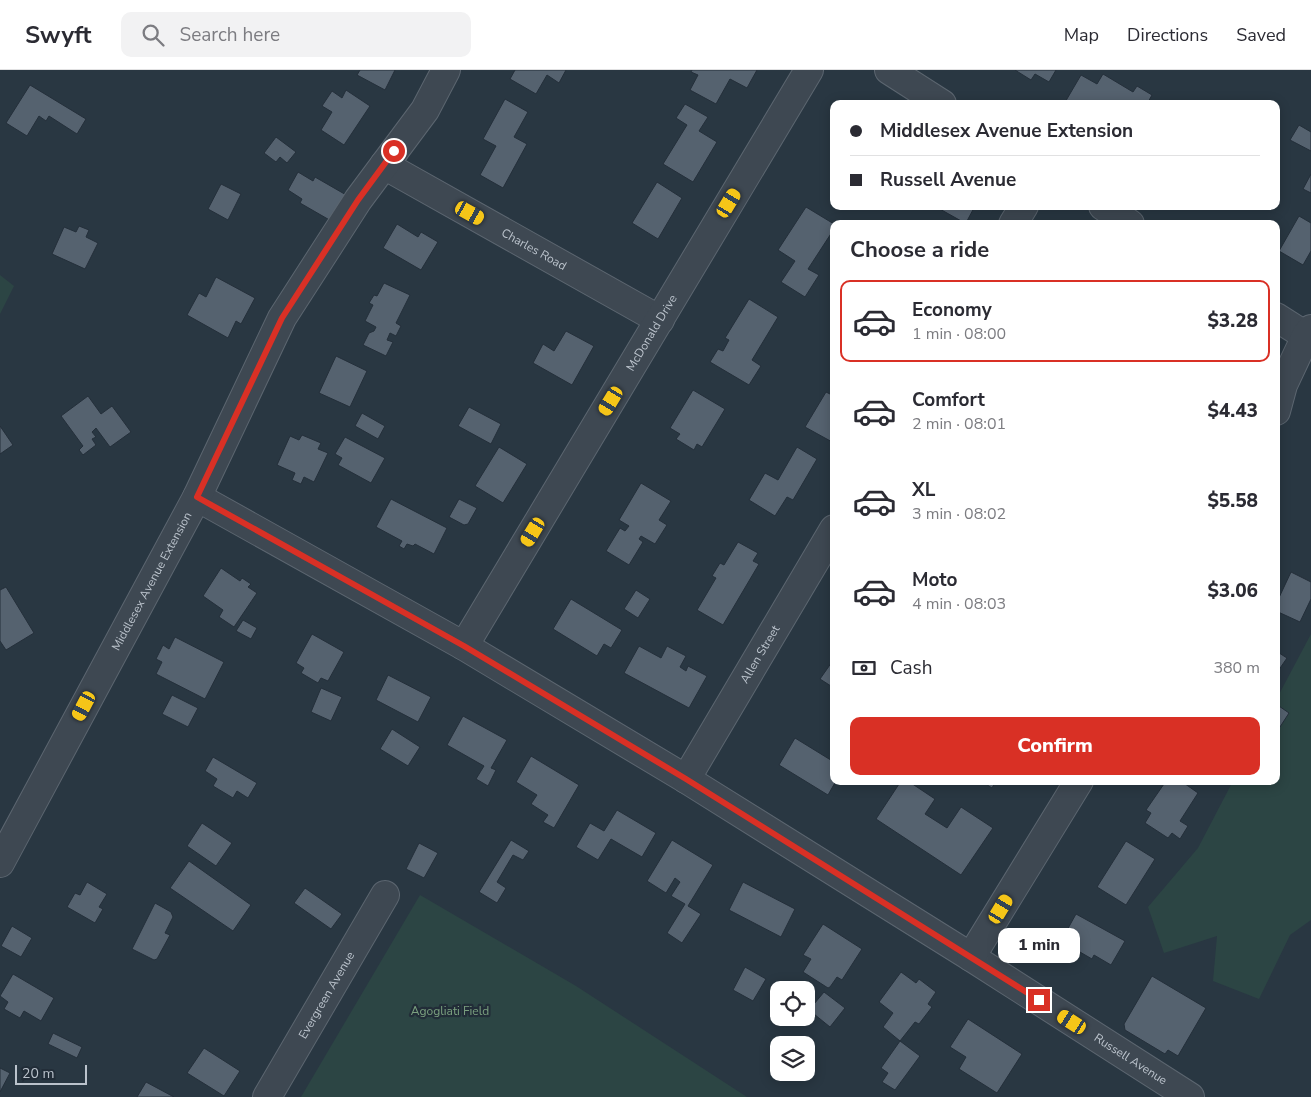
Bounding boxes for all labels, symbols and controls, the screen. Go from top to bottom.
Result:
search box [121,12,471,57]
text: Swyft [25,19,91,51]
icon: search [139,21,167,49]
text: Search here [179,22,280,48]
text: Map [1064,23,1099,47]
text: Directions [1127,23,1208,47]
text: Saved [1236,23,1286,47]
text: Middlesex Avenue Extension [880,118,1133,144]
route start [383,140,405,162]
text: Russell Avenue [880,167,1016,193]
car [714,186,743,220]
car [453,199,486,227]
street label: Charles Road [499,225,569,274]
text: Choose a ride [850,235,989,265]
street label: McDonald Drive [622,292,681,374]
text: Economy [912,297,992,323]
icon: car [852,299,897,344]
text: $3.28 [1207,308,1258,334]
text: 1 min · 08:00 [912,323,1006,345]
car [596,384,625,418]
text: Comfort [912,387,985,413]
icon: car [852,389,897,434]
text: $4.43 [1207,398,1258,424]
text: 2 min · 08:01 [912,413,1006,435]
text: XL [912,477,935,503]
icon: car [852,479,897,524]
text: $5.58 [1207,488,1258,514]
text: 3 min · 08:02 [912,503,1006,525]
street label: Middlesex Avenue Extension [108,509,195,653]
car [518,515,547,549]
text: Moto [912,567,958,593]
icon: car [852,569,897,614]
text: $3.06 [1207,578,1258,604]
text: 4 min · 08:03 [912,593,1006,615]
street label: Allen Street [736,622,784,686]
icon: cash [850,654,878,682]
text: Cash [890,655,932,681]
text: 380 m [1213,657,1260,679]
car [70,689,97,723]
button: Confirm [850,717,1260,775]
car [986,892,1015,926]
callout: 1 min [998,928,1080,962]
text: 1 min [1018,934,1060,956]
street label: Evergreen Avenue [295,949,358,1042]
map controls [770,981,815,1081]
button: locate [770,981,815,1026]
route end [1028,989,1050,1011]
park label: Agogliati Field [411,1003,489,1019]
car [1055,1008,1088,1036]
street label: Russell Avenue [1091,1030,1170,1088]
button: layers [770,1036,815,1081]
scale bar [15,1062,88,1085]
text: 20 m [22,1064,54,1083]

